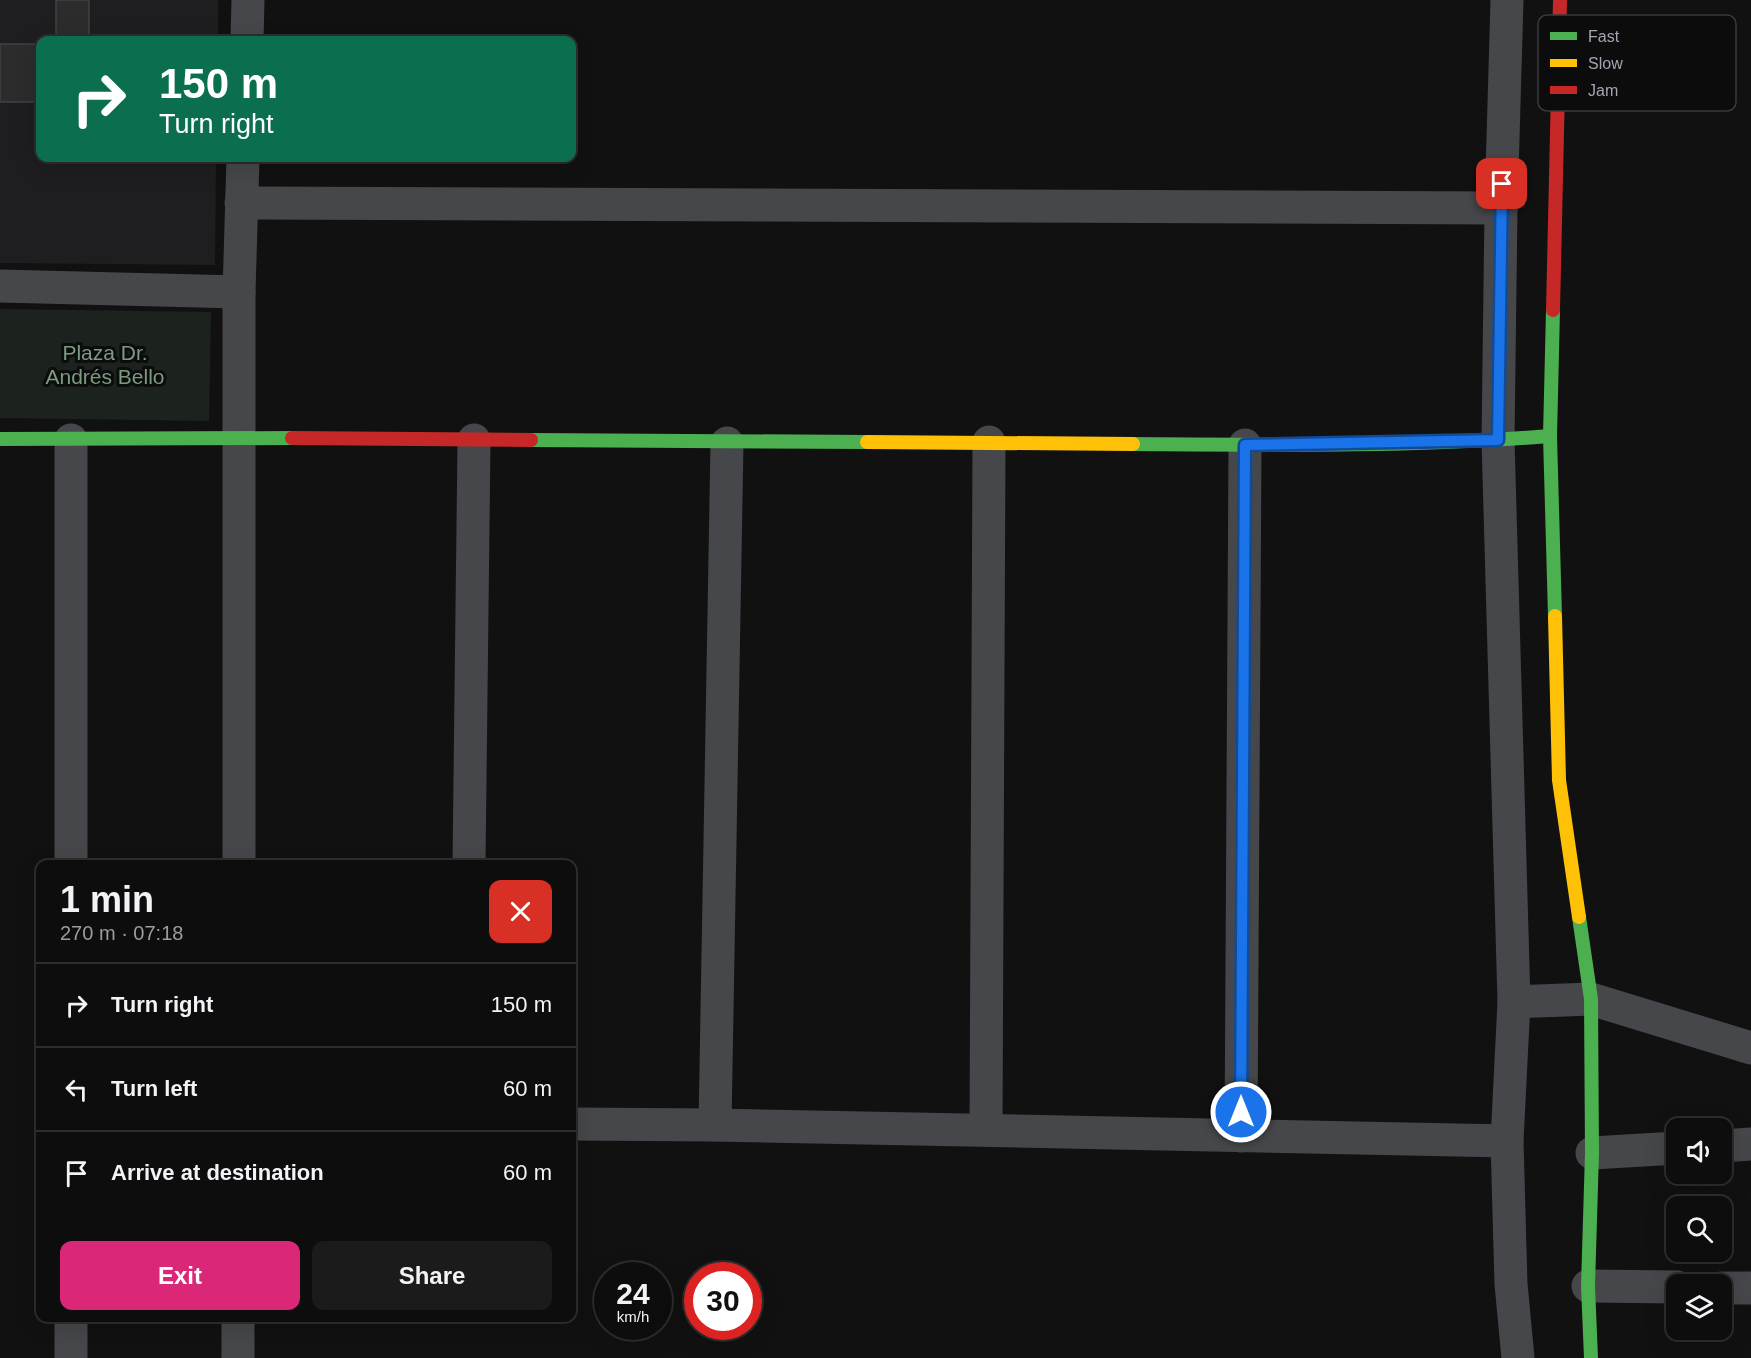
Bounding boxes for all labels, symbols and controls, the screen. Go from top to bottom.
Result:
legend [1538,15,1736,111]
text: Fast [1588,28,1620,45]
text: Slow [1588,55,1623,72]
icon: right [60,60,138,138]
text: 150 m [159,60,278,107]
text: Jam [1588,82,1618,99]
text: Turn right [159,109,274,139]
pin [1476,158,1527,209]
icon: arrive [1485,167,1518,200]
park label: Plaza Dr. Andrés Bello [45,341,165,388]
text: 1 min [60,879,154,920]
button: close [489,880,552,943]
text: 270 m · 07:18 [60,922,183,944]
icon: right [60,989,93,1022]
text: Turn right [111,992,213,1017]
text: 150 m [491,992,552,1017]
icon: left [60,1073,93,1106]
text: Turn left [111,1076,197,1101]
text: 60 m [503,1076,552,1101]
position arrow [1209,1080,1273,1144]
map controls [1666,1118,1732,1340]
button: sound [1666,1118,1732,1184]
icon: arrive [60,1157,93,1190]
text: Arrive at destination [111,1160,324,1185]
text: 60 m [503,1160,552,1185]
button: search [1666,1196,1732,1262]
button: Exit [60,1241,300,1310]
button: Share [312,1241,552,1310]
speed limit sign: 30 [684,1262,762,1340]
button: layers [1666,1274,1732,1340]
text: 24 [616,1277,650,1310]
text: km/h [617,1308,649,1325]

